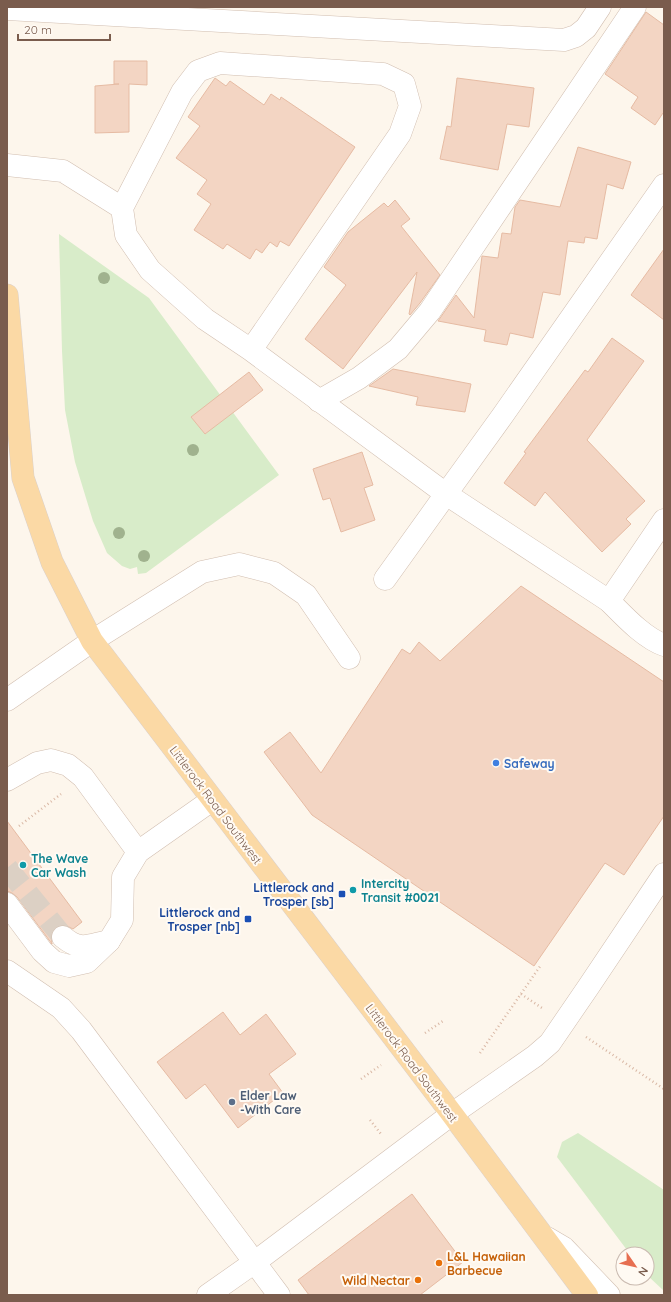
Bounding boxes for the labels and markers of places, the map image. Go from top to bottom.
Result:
place label: Safeway [504,756,555,771]
marker: Safeway [491,758,501,768]
place label: The Wave Car Wash [31,851,88,880]
marker: The Wave Car Wash [18,860,28,870]
place label: Intercity Transit #0021 [361,876,439,905]
place label: Littlerock and Trosper [sb] [253,880,334,909]
marker: Intercity Transit #0021 [348,885,358,895]
marker: Littlerock and Trosper [sb] [337,889,347,899]
place label: Littlerock and Trosper [nb] [159,905,240,934]
marker: Littlerock and Trosper [nb] [243,914,253,924]
place label: Elder Law -With Care [240,1088,301,1117]
marker: Elder Law -With Care [227,1097,237,1107]
place label: L&L Hawaiian Barbecue [447,1249,526,1278]
marker: L&L Hawaiian Barbecue [434,1258,444,1268]
place label: Wild Nectar [342,1273,410,1288]
marker: Wild Nectar [413,1275,423,1285]

